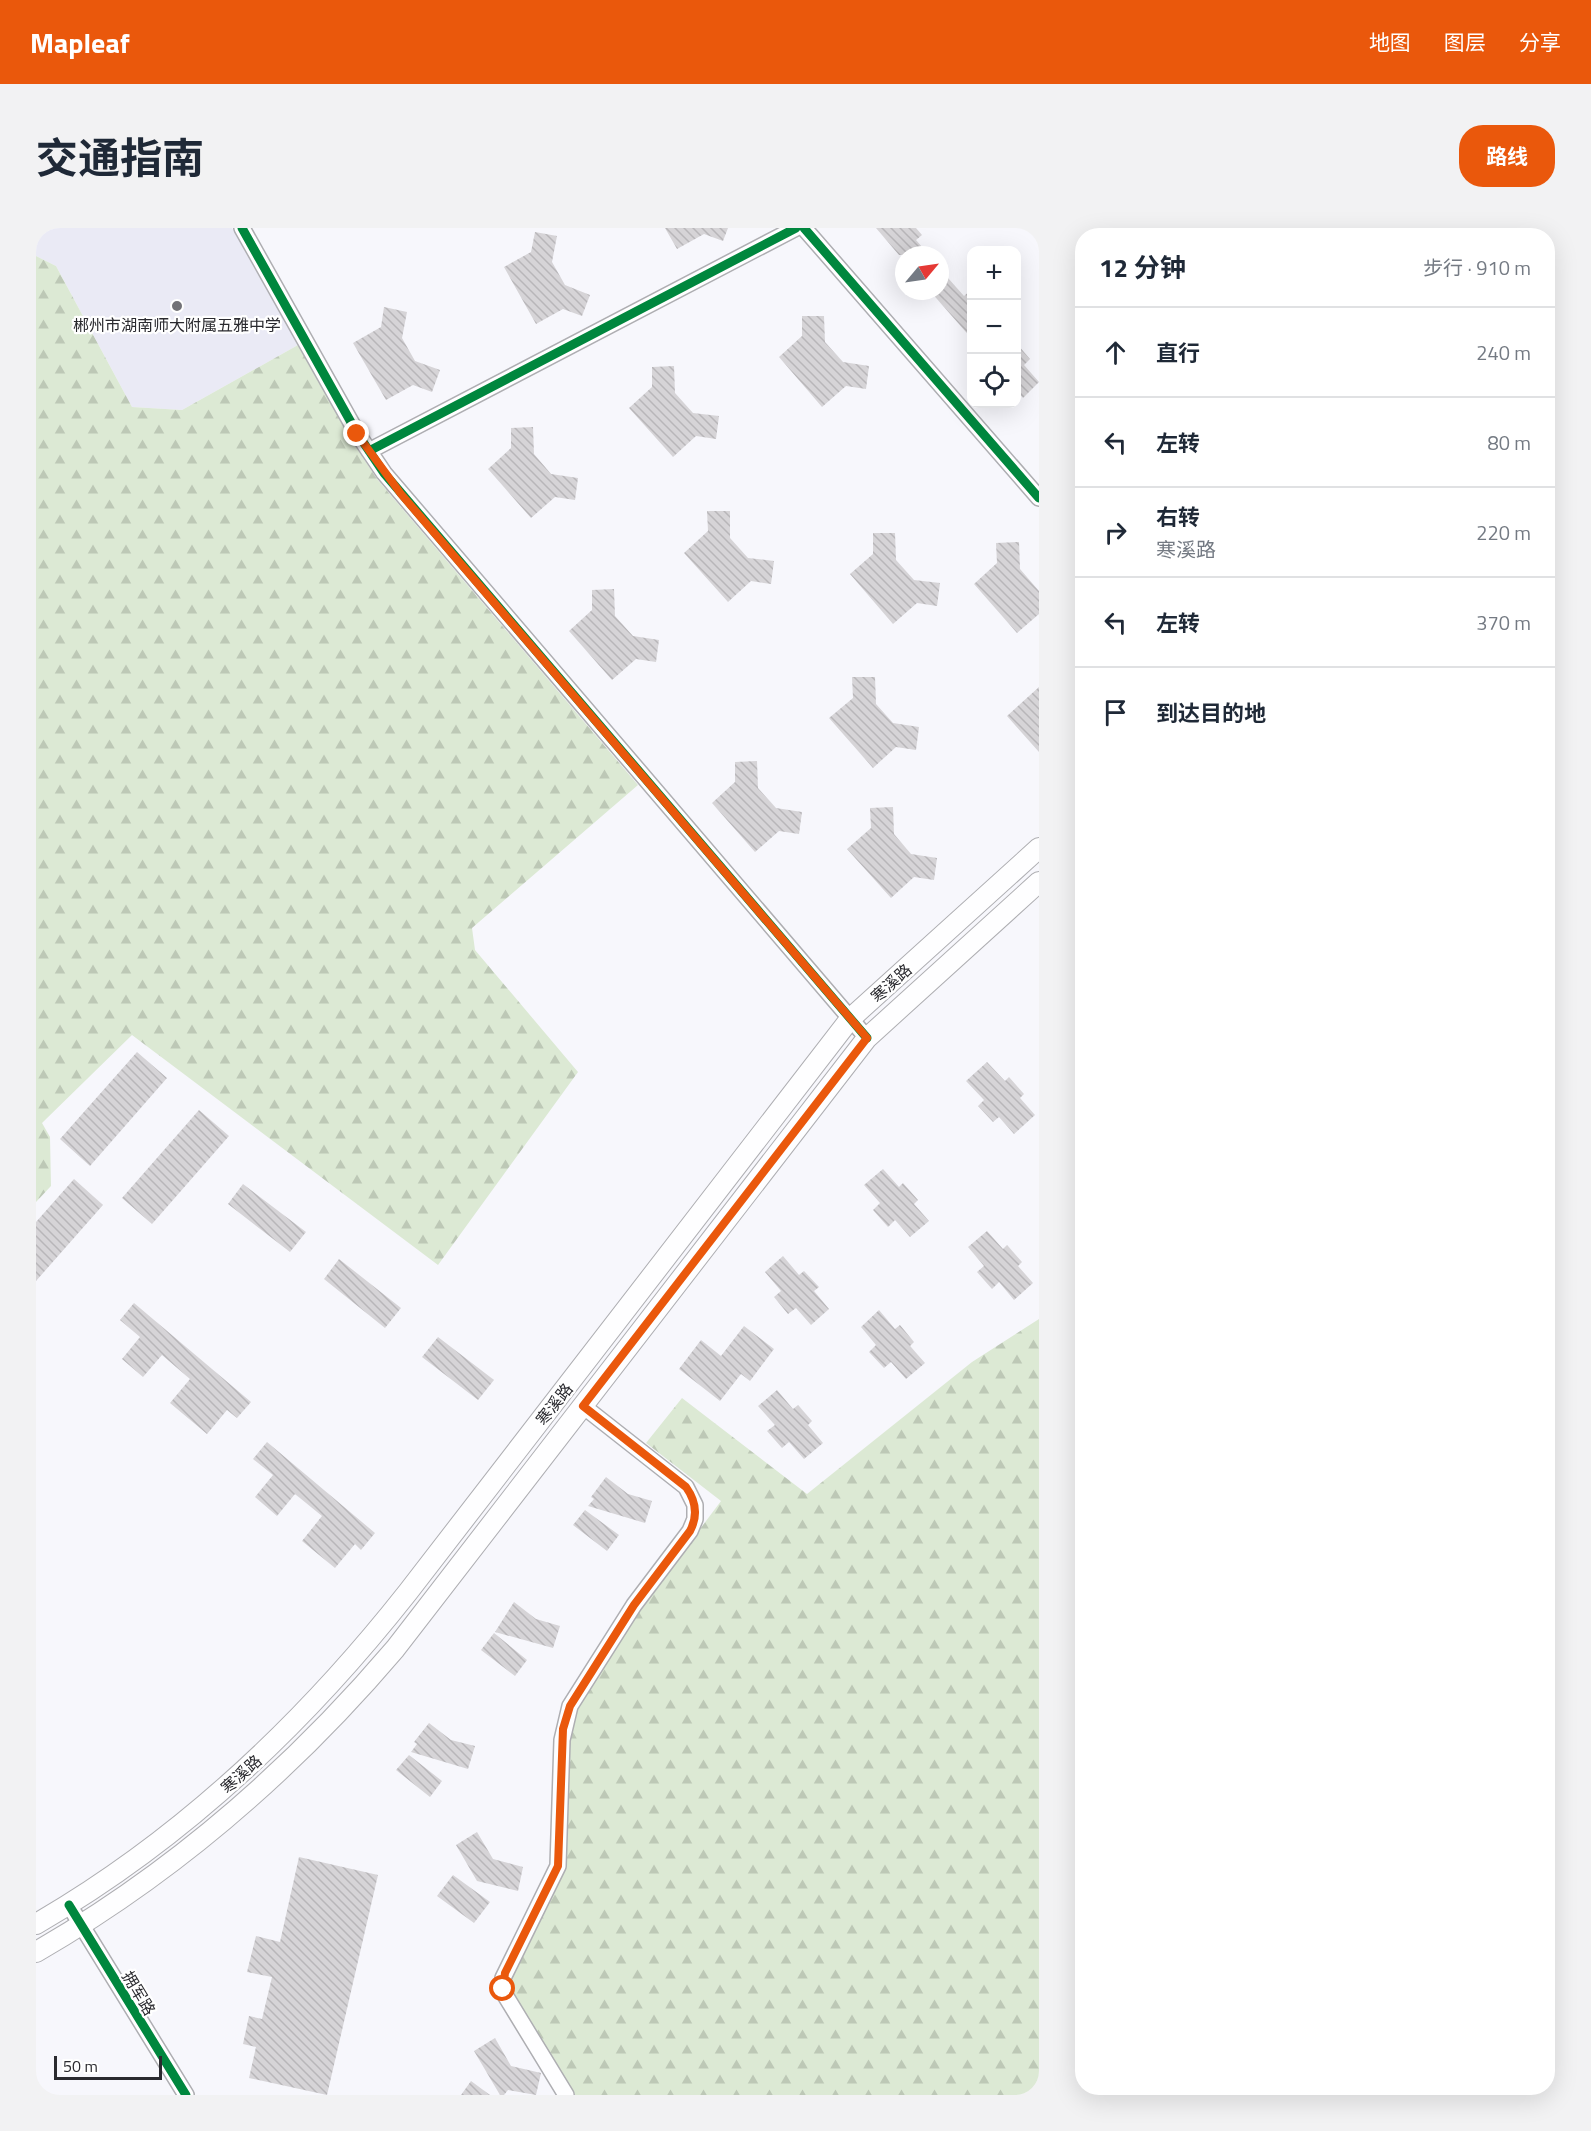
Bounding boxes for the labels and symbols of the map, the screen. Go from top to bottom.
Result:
north arrow [895,246,949,300]
marker: 郴州市湖南师大附属五雅中学 [170,299,184,313]
place label: 郴州市湖南师大附属五雅中学 [73,313,281,337]
route end [343,420,369,446]
street label: 寒溪路 [865,958,917,1008]
street label: 寒溪路 [530,1378,578,1430]
street label: 寒溪路 [215,1749,267,1799]
street label: 拥军路 [116,1966,162,2020]
route start [489,1975,515,2001]
scale bar [54,2053,162,2080]

